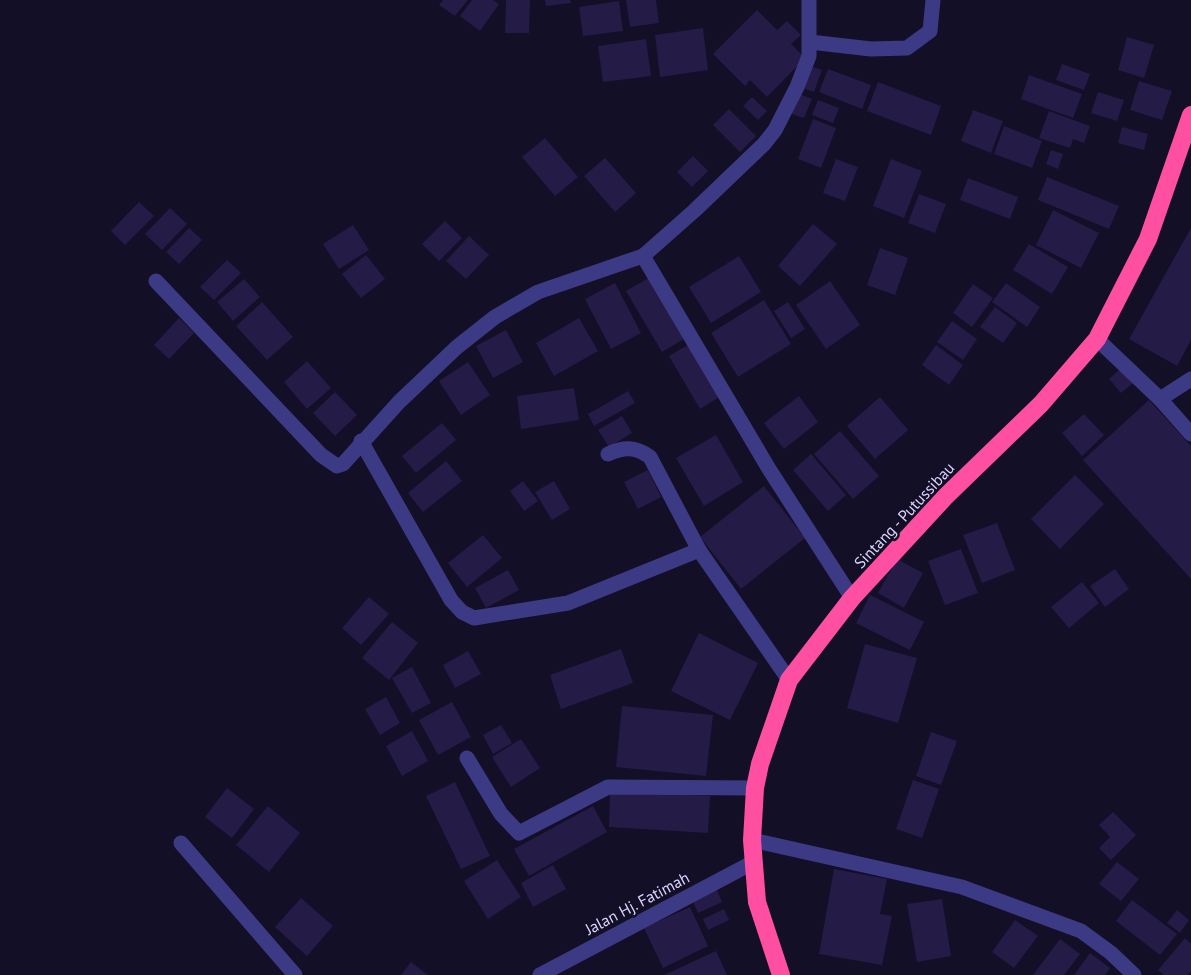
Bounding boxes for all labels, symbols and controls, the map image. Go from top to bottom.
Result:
street label: Sintang - Putussibau [850,458,958,572]
street label: Jalan Hj. Fatimah [581,867,693,939]

